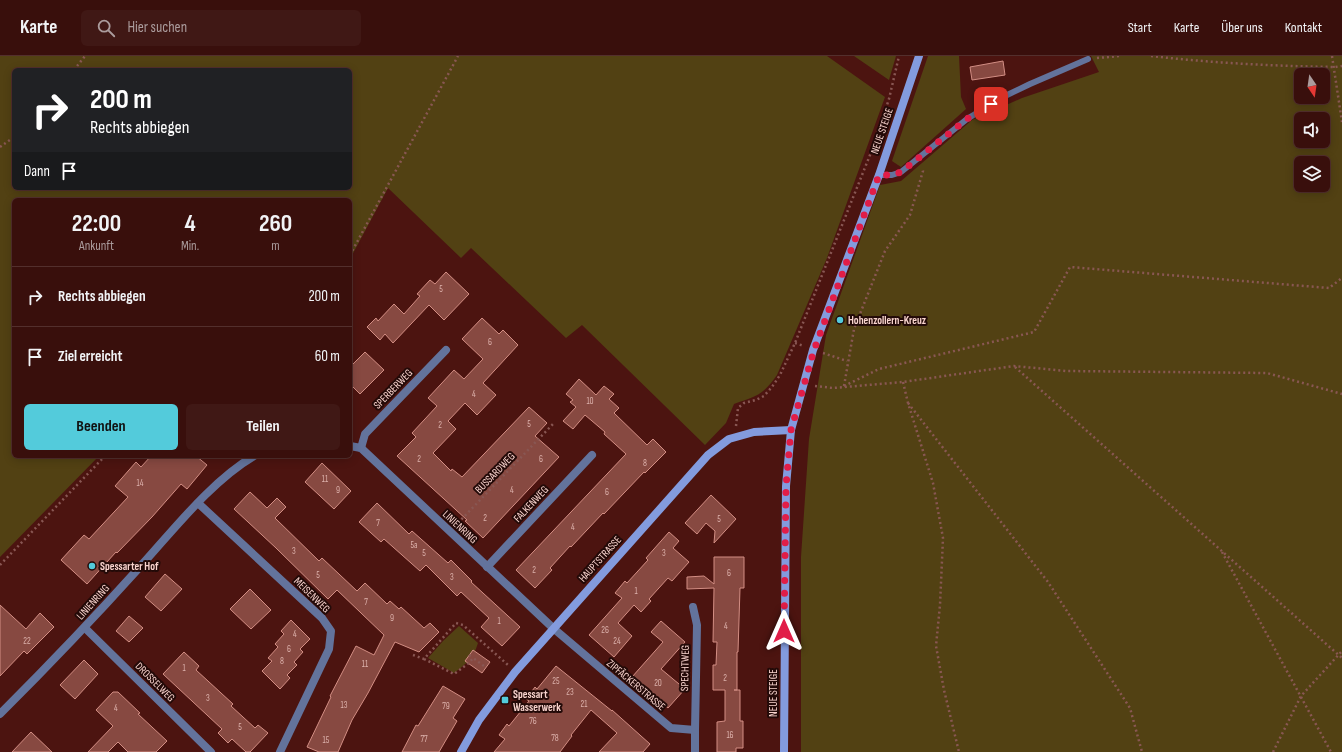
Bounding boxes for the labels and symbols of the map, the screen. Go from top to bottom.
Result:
north arrow [1294,68,1330,104]
pin [974,87,1008,121]
street label: NEUE STEIGE [868,106,896,156]
house number: 5 [439,284,443,295]
place label: Hohenzollern-Kreuz [848,314,927,327]
marker: Hohenzollern-Kreuz [835,315,845,325]
house number: 6 [488,337,492,348]
street label: SPERBERWEG [371,366,415,412]
house number: 4 [472,389,476,400]
house number: 10 [586,396,594,407]
house number: 5 [527,419,531,430]
house number: 2 [438,420,442,431]
street label: BUSSARDWEG [472,450,518,496]
house number: 2 [417,454,421,465]
house number: 6 [539,454,543,465]
house number: 8 [643,458,647,469]
house number: 11 [322,474,329,485]
house number: 14 [137,478,144,489]
street label: FALKENWEG [511,483,551,525]
house number: 9 [336,485,340,496]
house number: 4 [510,485,514,496]
house number: 6 [605,487,609,498]
street label: LINIENRING [440,508,480,546]
house number: 2 [483,513,487,524]
house number: 5 [717,514,721,525]
house number: 7 [376,518,380,529]
house number: 4 [571,522,575,533]
street label: HAUPTSTRASSE [576,533,624,585]
house number: 5a [410,540,418,551]
house number: 3 [292,546,296,557]
house number: 5 [422,548,426,559]
house number: 3 [662,548,666,559]
place label: Spessarter Hof [100,560,159,573]
marker: Spessarter Hof [87,561,97,571]
house number: 2 [532,565,536,576]
house number: 6 [727,568,731,579]
house number: 5 [316,570,320,581]
house number: 3 [450,572,454,583]
street label: MEISENWEG [291,575,333,615]
street label: LINIENRING [74,582,112,622]
house number: 1 [634,586,638,597]
house number: 7 [364,597,368,608]
position arrow [763,610,805,652]
house number: 9 [390,613,394,624]
house number: 1 [497,616,501,627]
house number: 4 [724,621,728,632]
house number: 26 [601,625,609,636]
house number: 4 [293,629,297,640]
house number: 22 [23,636,31,647]
house number: 24 [613,636,621,647]
house number: 6 [287,644,291,655]
street label: SPECHTWEG [678,645,692,691]
house number: 8 [280,656,284,667]
street label: ZIPFÄCKERSTRASSE [604,657,668,713]
house number: 11 [362,659,369,670]
street label: DROSSELWEG [133,660,177,704]
house number: 1 [182,663,186,674]
street label: NEUE STEIGE [767,669,780,717]
house number: 2 [723,673,727,684]
house number: 25 [552,676,560,687]
house number: 20 [654,678,662,689]
house number: 23 [566,687,574,698]
place label: Spessart Wasserwerk [513,688,561,714]
house number: 3 [206,693,210,704]
marker: Spessart Wasserwerk [500,695,510,705]
house number: 21 [581,699,588,710]
house number: 13 [341,700,348,711]
house number: 79 [442,701,450,712]
house number: 4 [114,703,118,714]
house number: 76 [529,716,537,727]
house number: 5 [238,722,242,733]
house number: 16 [726,730,734,741]
house number: 78 [551,733,559,744]
house number: 77 [420,734,428,745]
house number: 15 [323,735,330,746]

